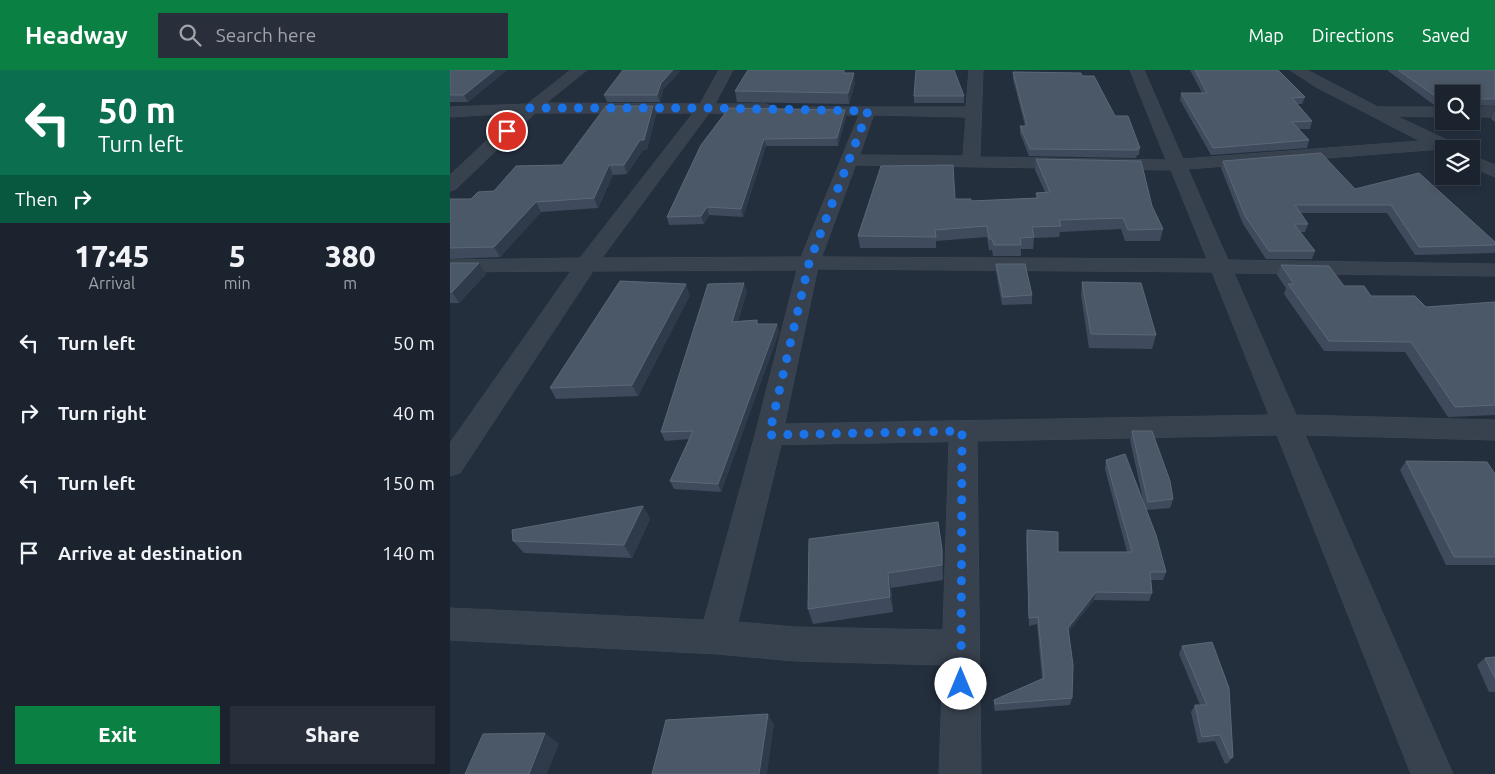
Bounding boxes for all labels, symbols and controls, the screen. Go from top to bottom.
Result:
search box [158,13,508,58]
icon: search [176,21,204,49]
text: Headway [25,22,128,49]
text: Search here [216,24,316,46]
text: Map [1248,25,1284,45]
text: Directions [1312,25,1394,45]
text: Saved [1422,25,1470,45]
map controls [1435,85,1480,185]
button: search [1435,85,1480,130]
icon: left [15,90,80,155]
text: 50 m [98,90,176,130]
pin [486,110,528,152]
icon: arrive [493,117,521,145]
text: Turn left [98,131,183,156]
button: layers [1435,140,1480,185]
icon: right [68,185,96,213]
text: Then [15,188,58,210]
text: 17:45 [74,239,149,273]
text: 5 [229,239,246,273]
text: 380 [325,239,376,273]
text: Arrival [89,274,135,292]
text: min [224,274,251,292]
text: m [343,274,357,292]
icon: left [15,329,43,357]
text: Turn left [58,332,136,354]
text: 50 m [393,332,435,354]
icon: right [15,399,43,427]
text: Turn right [58,402,146,424]
text: 40 m [393,402,435,424]
icon: left [15,469,43,497]
text: Turn left [58,472,136,494]
text: 150 m [382,472,435,494]
icon: arrive [15,539,43,567]
text: Arrive at destination [58,542,243,564]
text: 140 m [382,542,435,564]
position arrow [934,657,986,709]
button: Exit [15,706,220,764]
button: Share [230,706,435,764]

